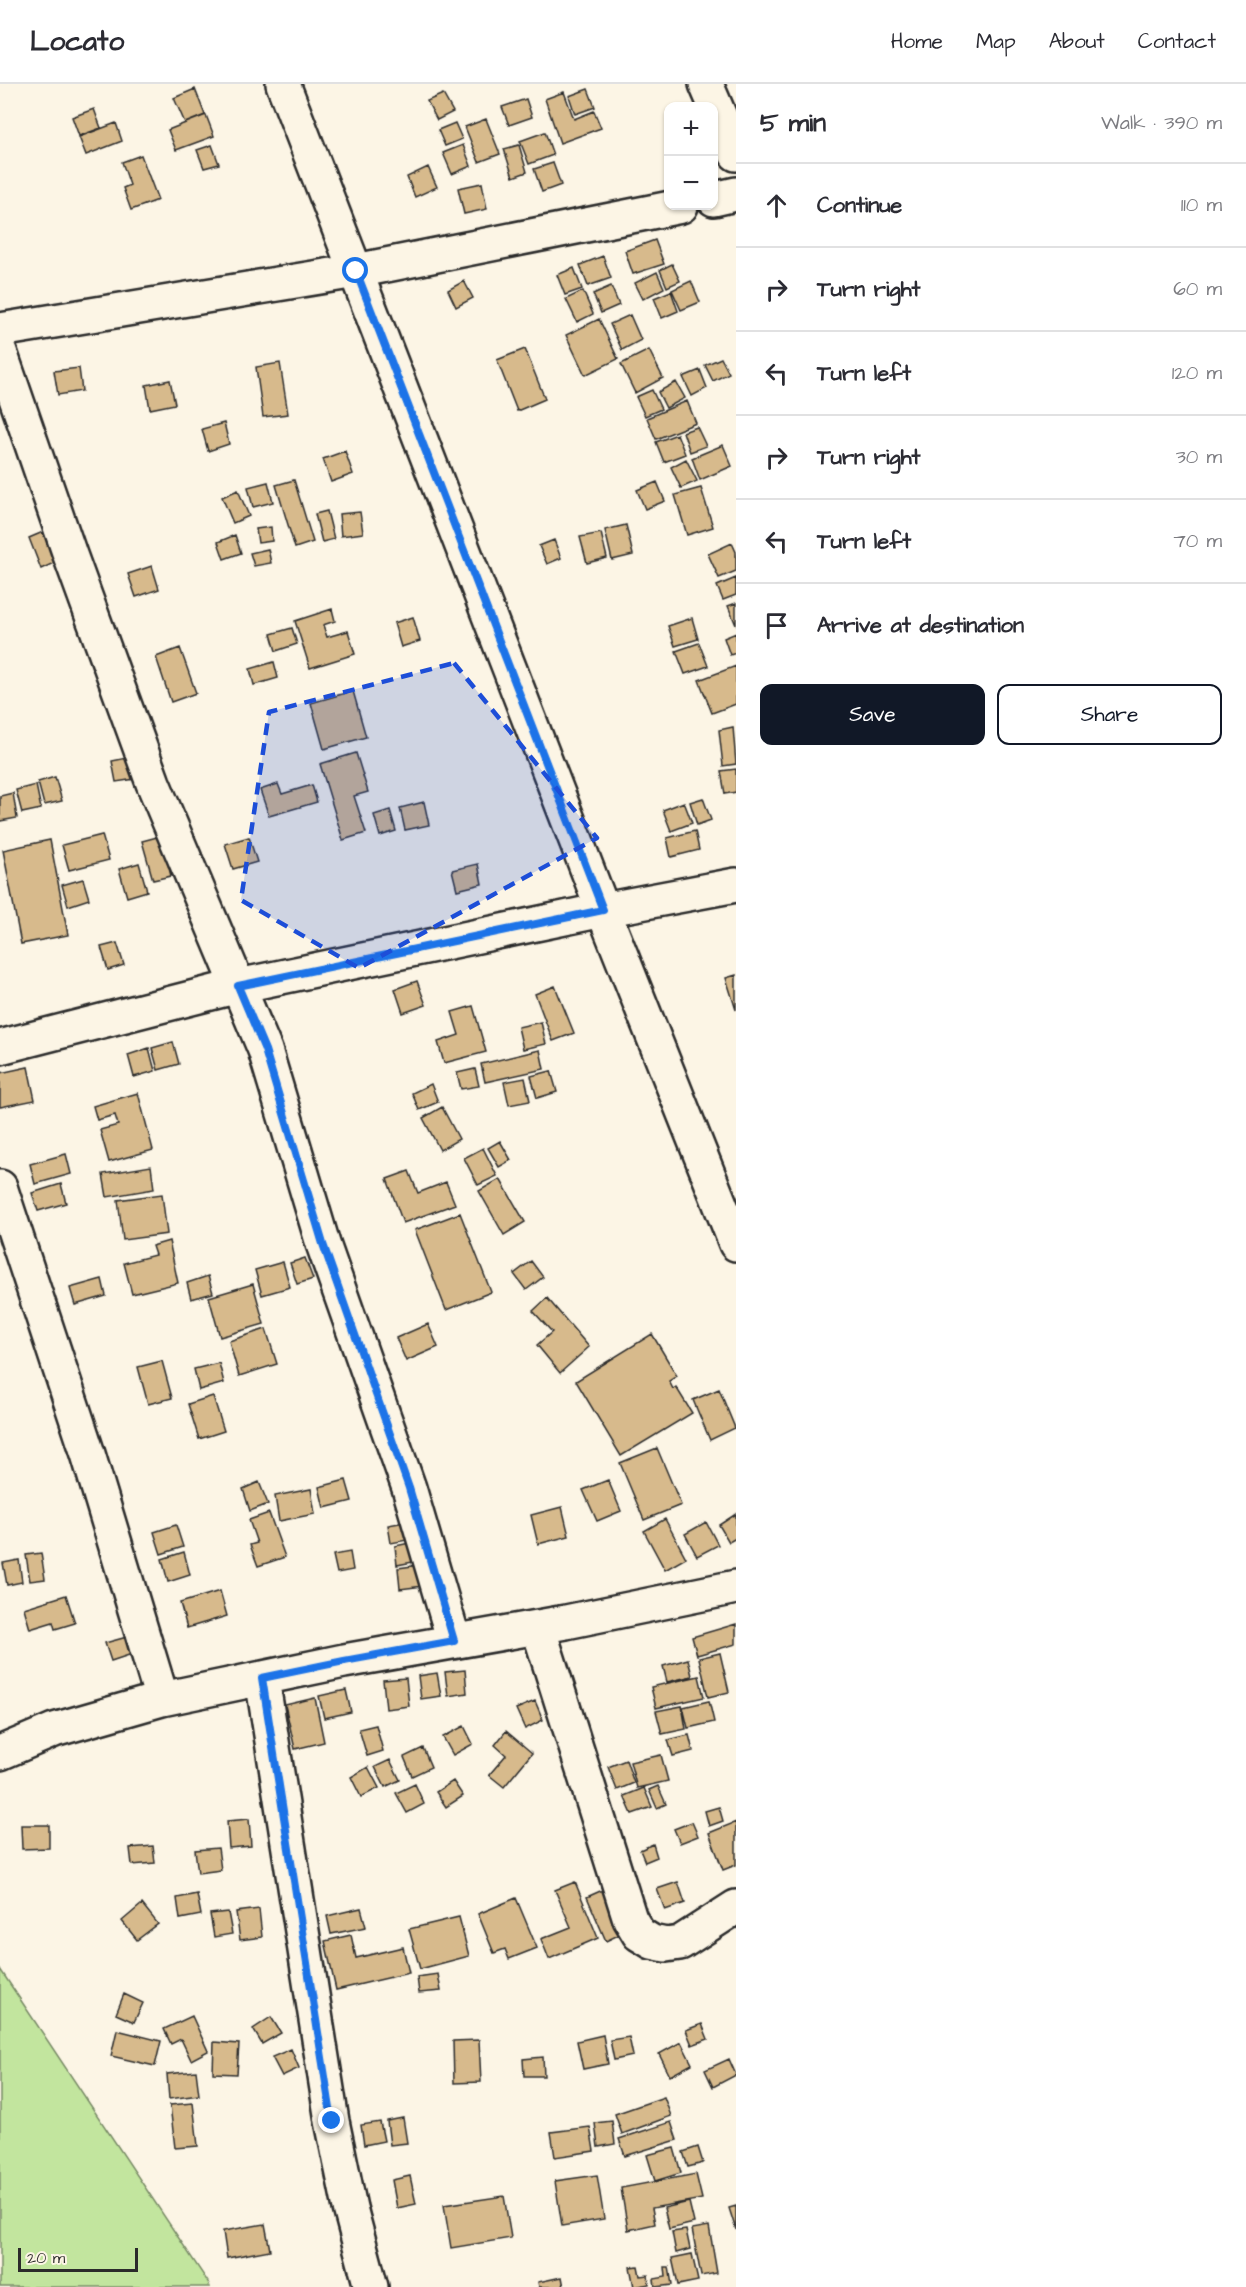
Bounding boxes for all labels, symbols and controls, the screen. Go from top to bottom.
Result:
text: Locato [30,22,124,61]
text: Home [891,27,943,56]
text: Map [976,27,1016,56]
text: About [1049,27,1105,56]
text: Contact [1138,27,1216,56]
map controls [664,102,718,210]
button: + [664,102,718,156]
text: 5 min [760,105,826,141]
text: Walk · 390 m [1101,109,1222,137]
button: − [664,156,718,210]
icon: ahead [760,189,793,222]
text: Continue [817,190,902,221]
text: 110 m [1181,191,1222,219]
route start [342,257,368,283]
icon: right [760,273,793,306]
text: Turn right [817,274,920,305]
text: 60 m [1173,275,1222,303]
icon: left [760,357,793,390]
text: Turn left [817,358,911,389]
text: 120 m [1172,359,1222,387]
icon: right [760,441,793,474]
text: Turn right [817,442,920,473]
text: 30 m [1176,443,1222,471]
icon: left [760,525,793,558]
text: Turn left [817,526,911,557]
text: 70 m [1174,527,1222,555]
icon: arrive [760,609,793,642]
text: Arrive at destination [817,610,1024,641]
button: Save [760,684,985,745]
button: Share [997,684,1222,745]
route end [318,2107,344,2133]
scale bar [18,2245,138,2272]
text: 20 m [27,2247,65,2269]

